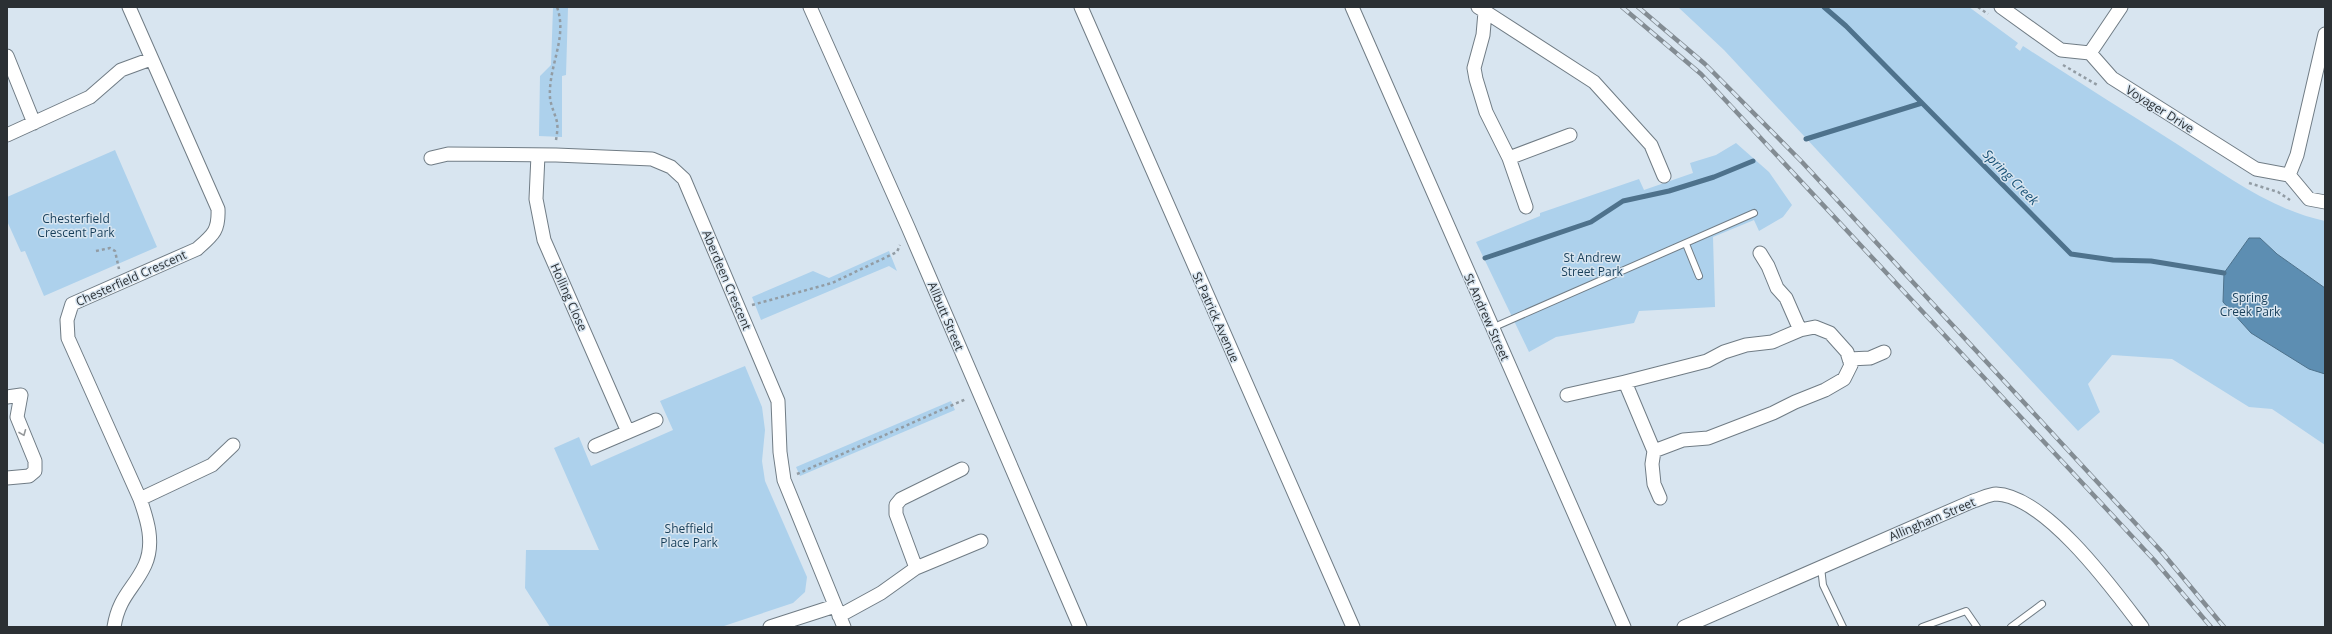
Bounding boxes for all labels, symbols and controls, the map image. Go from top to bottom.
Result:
street label: Voyager Drive [2123,81,2198,137]
water label: Spring Creek [1979,145,2043,209]
park label: Chesterfield Crescent Park [37,210,115,241]
street label: Aberdeen Crescent [698,227,756,333]
street label: Chesterfield Crescent [73,246,189,310]
park label: St Andrew Street Park [1561,249,1624,280]
street label: Holling Close [547,260,592,334]
street label: St Patrick Avenue [1189,269,1244,365]
street label: St Andrew Street [1460,271,1514,363]
street label: Allbutt Street [924,279,968,353]
park label: Spring Creek Park [2220,289,2281,320]
one-way arrow [19,429,27,436]
street label: Allingham Street [1886,493,1978,545]
park label: Sheffield Place Park [660,520,718,551]

